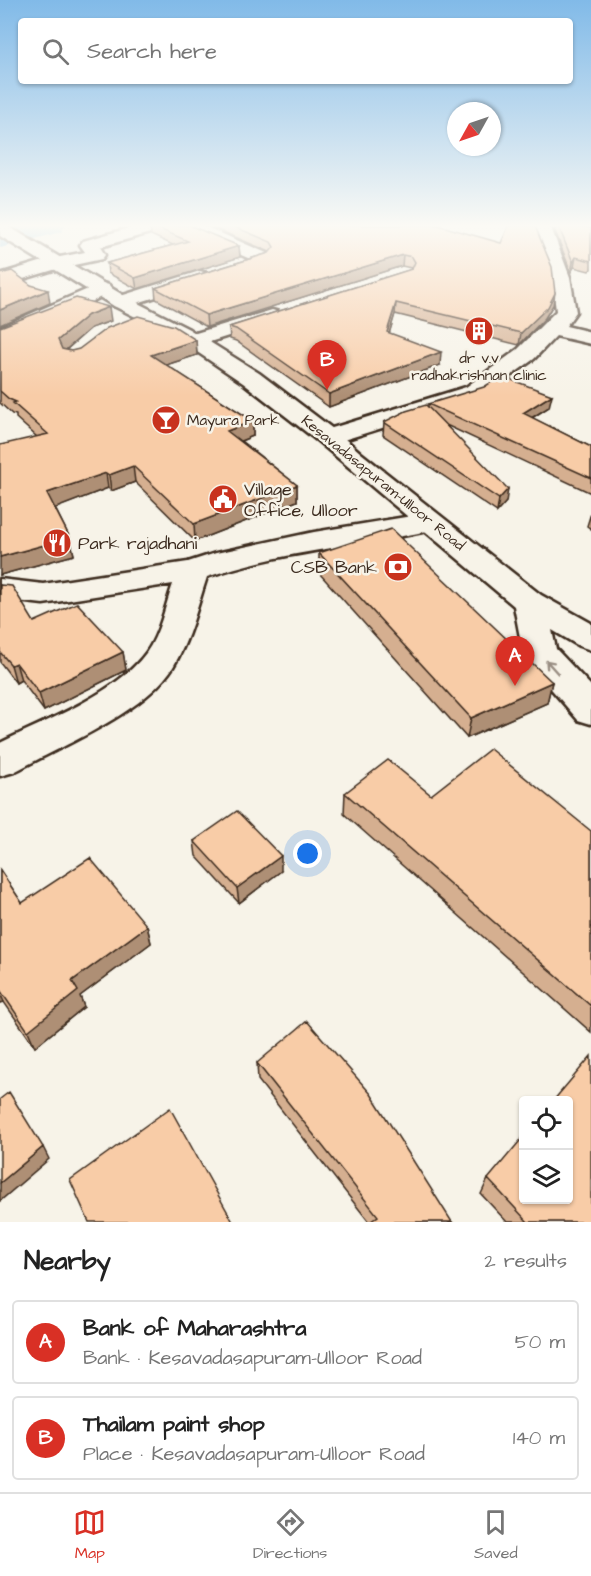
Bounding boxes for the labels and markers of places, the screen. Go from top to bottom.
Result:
building icon: dr v.v radhakrishnan clinic [463,315,495,347]
pin: B [308,340,346,390]
place label: dr v.v radhakrishnan clinic [411,348,547,386]
bar icon: Mayura Park [150,404,182,436]
place label: Mayura Park [187,410,280,432]
place label: Village Office, Ulloor [244,477,358,523]
public building icon: Village Office, Ulloor [207,483,239,515]
restaurant icon: Park rajadhani [41,527,73,559]
place label: Park rajadhani [78,531,198,556]
bank icon: CSB Bank [382,551,414,583]
place label: CSB Bank [291,555,377,580]
pin: A [496,636,534,686]

